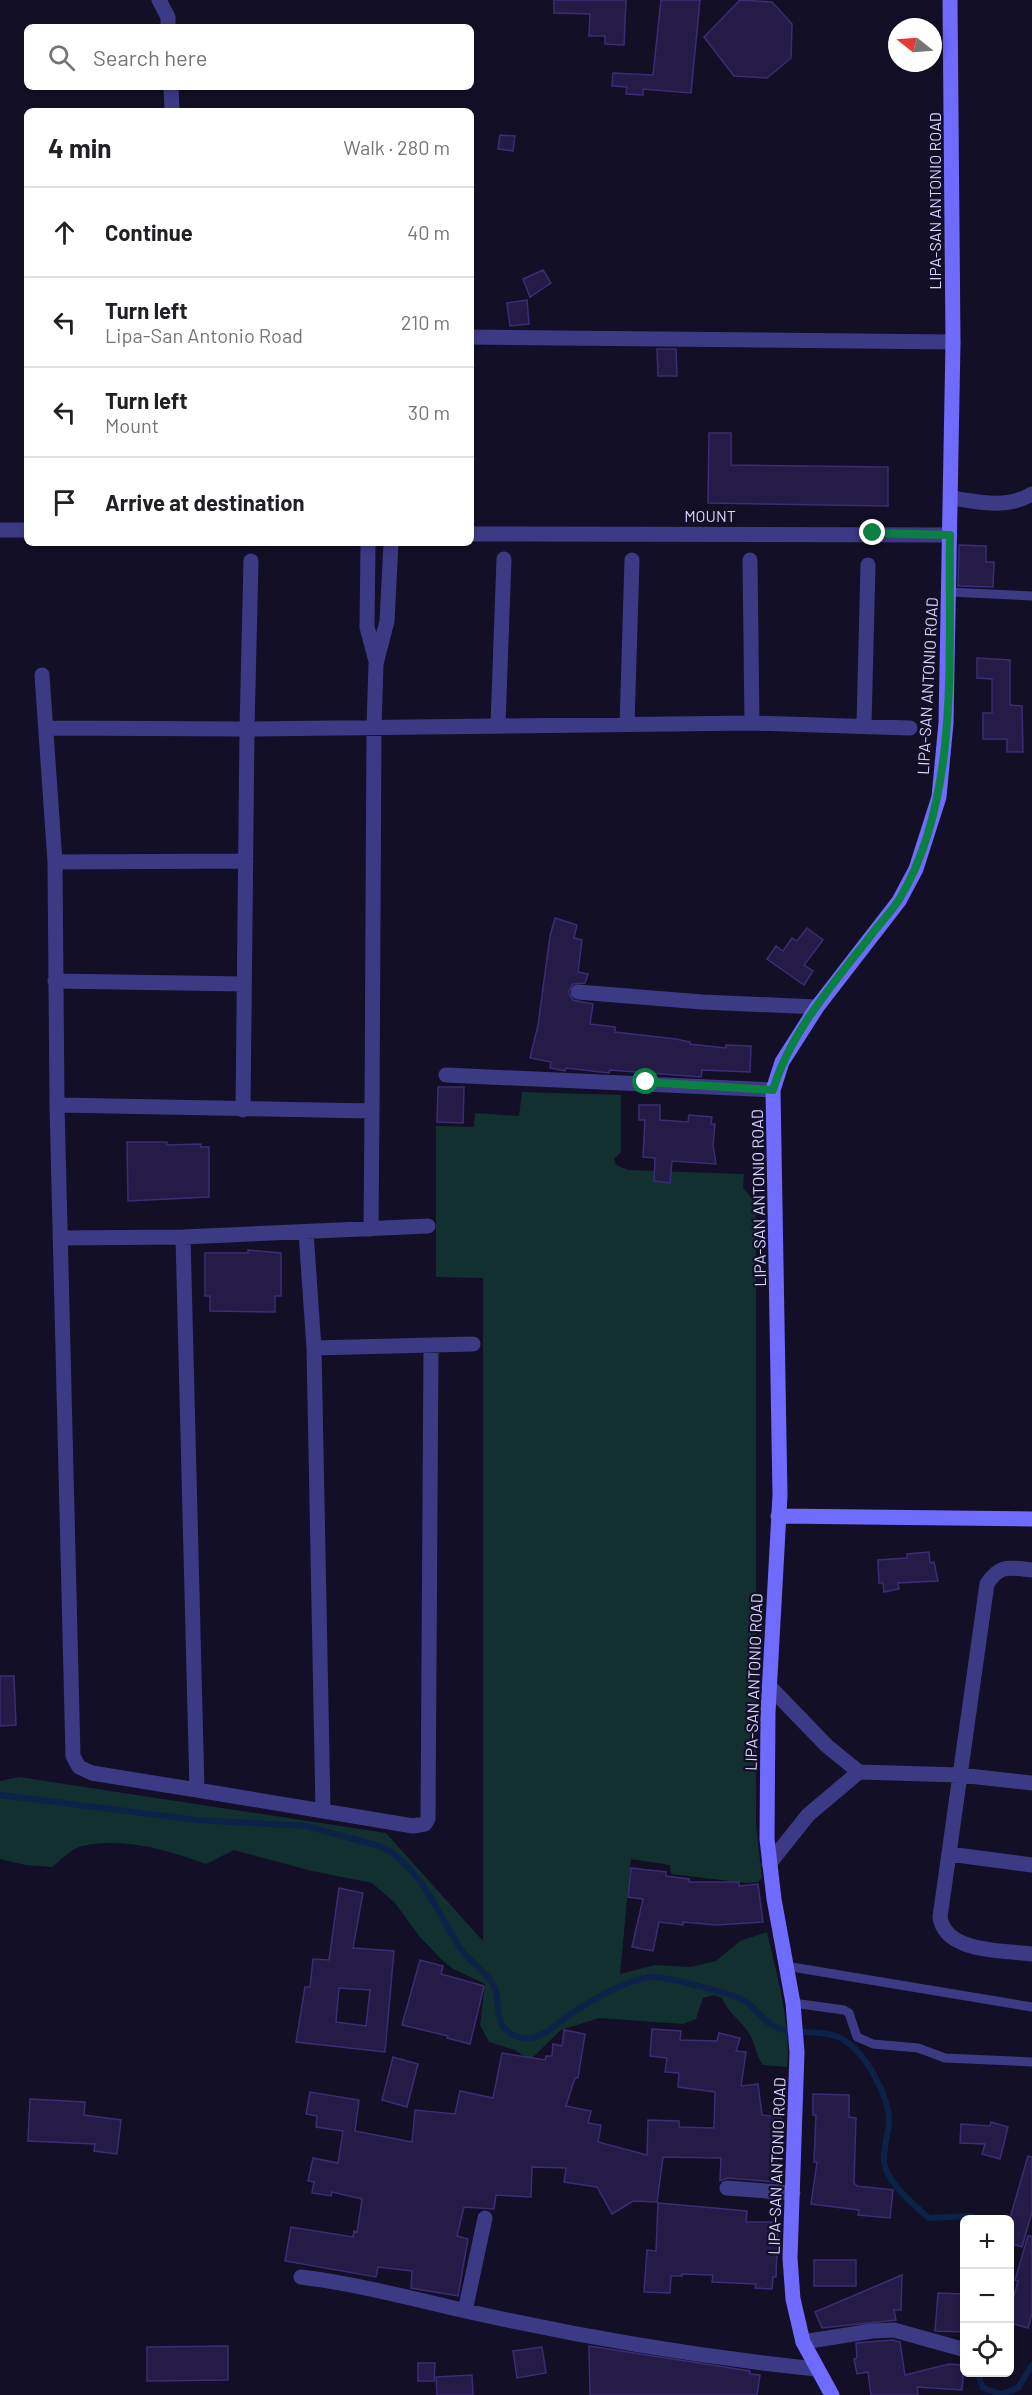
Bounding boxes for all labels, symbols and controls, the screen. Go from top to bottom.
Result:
north arrow [888,18,942,72]
search box [24,24,474,90]
icon: search [45,41,78,74]
text: Search here [93,44,207,70]
street label: LIPA-SAN ANTONIO ROAD [925,112,944,290]
text: 4 min [48,132,112,163]
text: Walk · 280 m [343,135,450,159]
icon: ahead [48,216,81,249]
text: Continue [105,219,193,245]
text: 40 m [407,220,450,244]
text: Turn left [105,297,188,323]
icon: left [48,306,81,339]
text: 210 m [401,310,450,334]
text: Lipa-San Antonio Road [105,323,303,347]
text: Turn left [105,387,188,413]
icon: left [48,396,81,429]
text: 30 m [408,400,450,424]
text: Mount [105,413,159,437]
icon: arrive [48,486,81,519]
text: Arrive at destination [105,489,304,515]
street label: MOUNT [684,506,736,525]
route end [859,519,885,545]
street label: LIPA-SAN ANTONIO ROAD [913,597,941,775]
route start [632,1068,658,1094]
street label: LIPA-SAN ANTONIO ROAD [747,1109,769,1287]
street label: LIPA-SAN ANTONIO ROAD [740,1593,766,1771]
street label: LIPA-SAN ANTONIO ROAD [763,2077,789,2255]
map controls [960,2215,1014,2377]
button: + [960,2215,1014,2269]
button: − [960,2269,1014,2323]
button: locate [960,2323,1014,2377]

